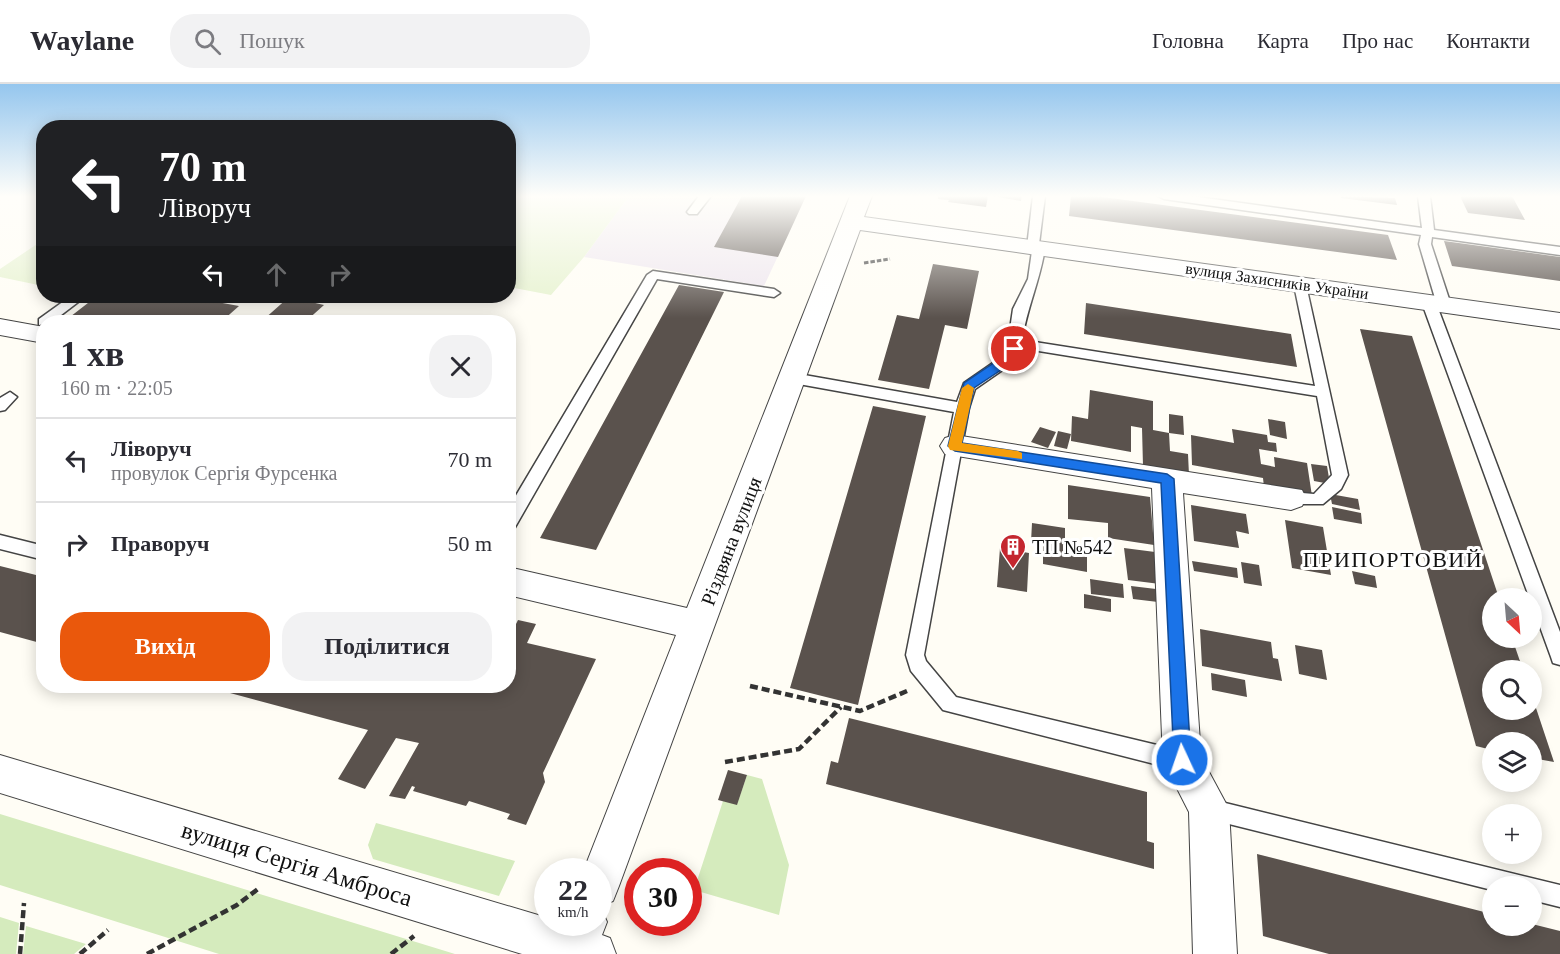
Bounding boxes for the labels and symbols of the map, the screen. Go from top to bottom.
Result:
street label: вулиця Захисників України [1184,260,1370,303]
pin [988,323,1039,374]
street label: Різдвяна вулиця [696,474,767,609]
building icon: ТП №542 [998,532,1028,570]
place label: ТП №542 [1032,536,1113,558]
district label: ПРИПОРТОВИЙ [1303,547,1483,572]
north arrow [1482,588,1542,648]
position arrow [1150,728,1214,792]
street label: вулиця Сергія Амброса [179,817,416,912]
speed limit sign: 30 [624,858,702,936]

